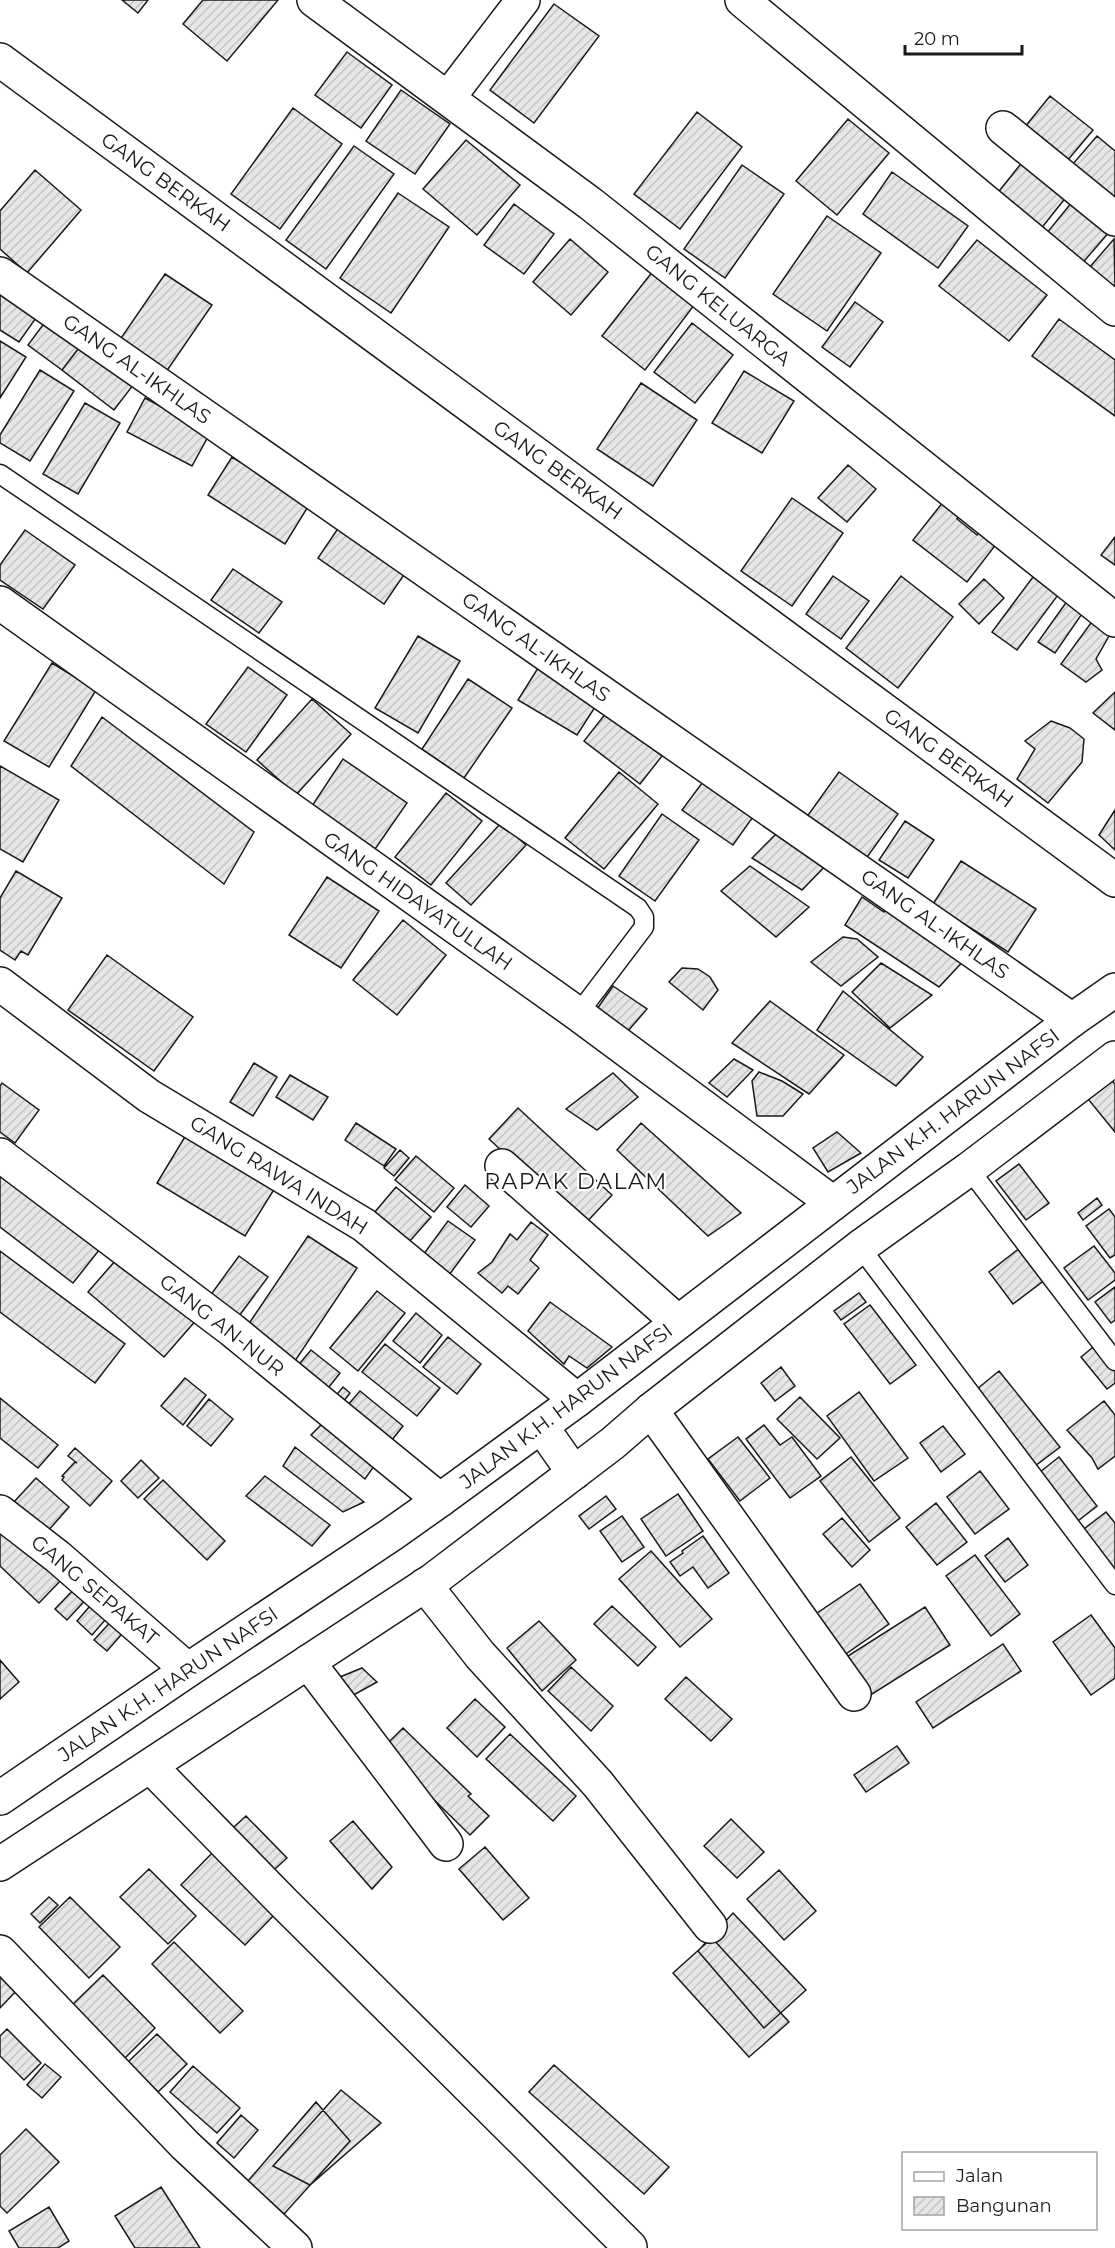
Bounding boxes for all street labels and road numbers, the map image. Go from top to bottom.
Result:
street label: GANG BERKAH [97,127,235,237]
street label: GANG KELUARGA [640,239,796,371]
street label: GANG AL-IKHLAS [58,309,216,429]
street label: GANG BERKAH [489,415,627,525]
street label: GANG AL-IKHLAS [457,587,615,707]
street label: GANG BERKAH [880,703,1018,813]
street label: GANG HIDAYATULLAH [319,827,517,975]
street label: GANG AL-IKHLAS [856,864,1014,984]
street label: JALAN K.H. HARUN NAFSI [841,1023,1064,1199]
street label: GANG RAWA INDAH [186,1110,372,1240]
street label: GANG AN-NUR [155,1269,289,1381]
street label: JALAN K.H. HARUN NAFSI [454,1318,677,1494]
street label: GANG SEPAKAT [26,1530,164,1651]
street label: JALAN K.H. HARUN NAFSI [53,1601,282,1767]

